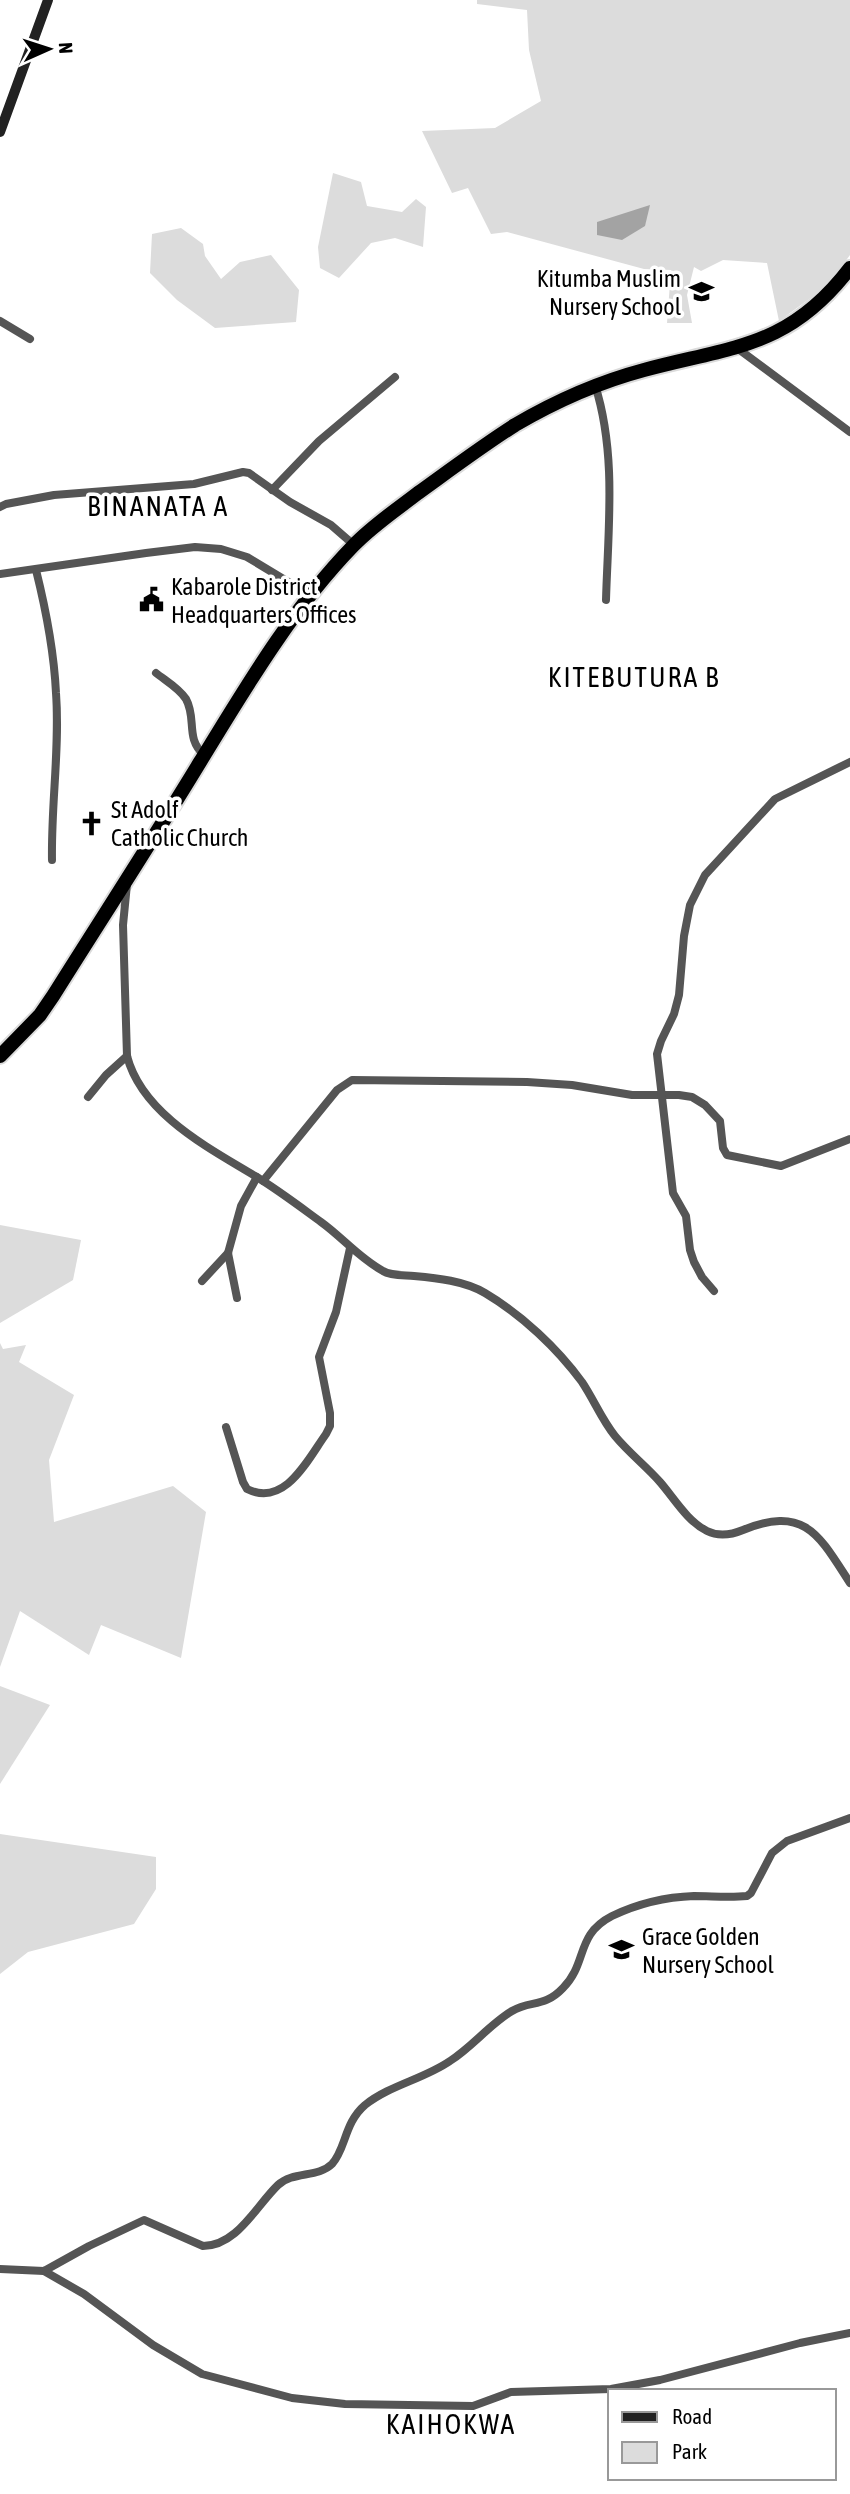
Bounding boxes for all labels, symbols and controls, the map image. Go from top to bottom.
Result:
north arrow [14,14,84,84]
text: N [55,42,77,54]
place label: Kitumba Muslim Nursery School [537,265,682,320]
school or university icon: Kitumba Muslim Nursery School [687,278,715,306]
district label: BINANATA A [87,490,229,522]
place label: Kabarole District Headquarters Offices [171,573,357,628]
public building icon: Kabarole District Headquarters Offices [137,586,165,614]
district label: KITEBUTURA B [548,661,720,693]
place label: St Adolf Catholic Church [111,796,248,851]
church icon: St Adolf Catholic Church [77,809,105,837]
place label: Grace Golden Nursery School [642,1923,775,1978]
school or university icon: Grace Golden Nursery School [608,1936,636,1964]
legend [608,2389,836,2480]
text: Road [672,2404,712,2428]
district label: KAIHOKWA [386,2408,516,2440]
text: Park [672,2439,707,2463]

